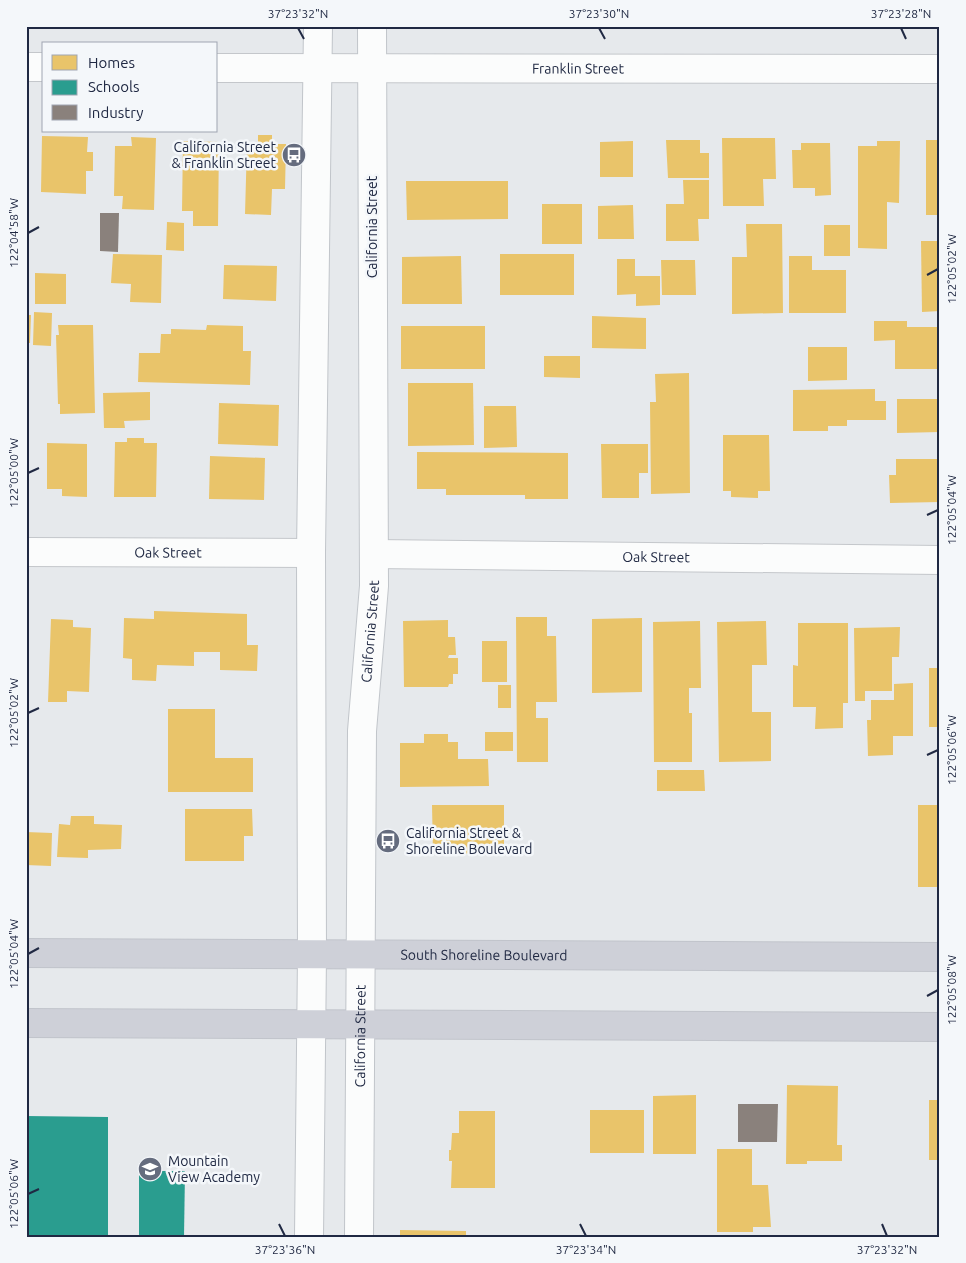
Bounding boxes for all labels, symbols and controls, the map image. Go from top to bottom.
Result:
text: 37°23'32"N [268,7,328,20]
text: 37°23'30"N [569,7,629,20]
text: 37°23'28"N [871,7,931,20]
legend [42,42,218,132]
text: Homes [88,54,135,71]
street label: Franklin Street [532,60,625,77]
text: Schools [88,78,139,95]
text: Industry [88,104,143,121]
place label: California Street & Franklin Street [172,139,276,171]
bus stop icon: California Street & Franklin Street [281,142,307,168]
street label: California Street [364,175,380,278]
text: 122°04'58"W [7,198,20,268]
text: 122°05'02"W [945,234,958,304]
text: 122°05'00"W [7,438,20,508]
text: 122°05'04"W [945,475,958,545]
street label: Oak Street [134,544,202,561]
street label: Oak Street [622,549,690,565]
street label: California Street [358,580,382,683]
text: 122°05'02"W [7,678,20,748]
text: 122°05'06"W [945,715,958,785]
place label: California Street & Shoreline Boulevard [406,825,533,857]
bus stop icon: California Street & Shoreline Boulevard [375,828,401,854]
text: 122°05'04"W [7,919,20,989]
street label: South Shoreline Boulevard [401,947,567,963]
text: 122°05'08"W [945,955,958,1025]
street label: California Street [352,984,368,1087]
place label: Mountain View Academy [168,1153,260,1185]
school or university icon: Mountain View Academy [137,1156,163,1182]
text: 122°05'06"W [7,1159,20,1229]
text: 37°23'36"N [255,1243,315,1256]
text: 37°23'34"N [556,1243,616,1256]
text: 37°23'32"N [857,1243,917,1256]

